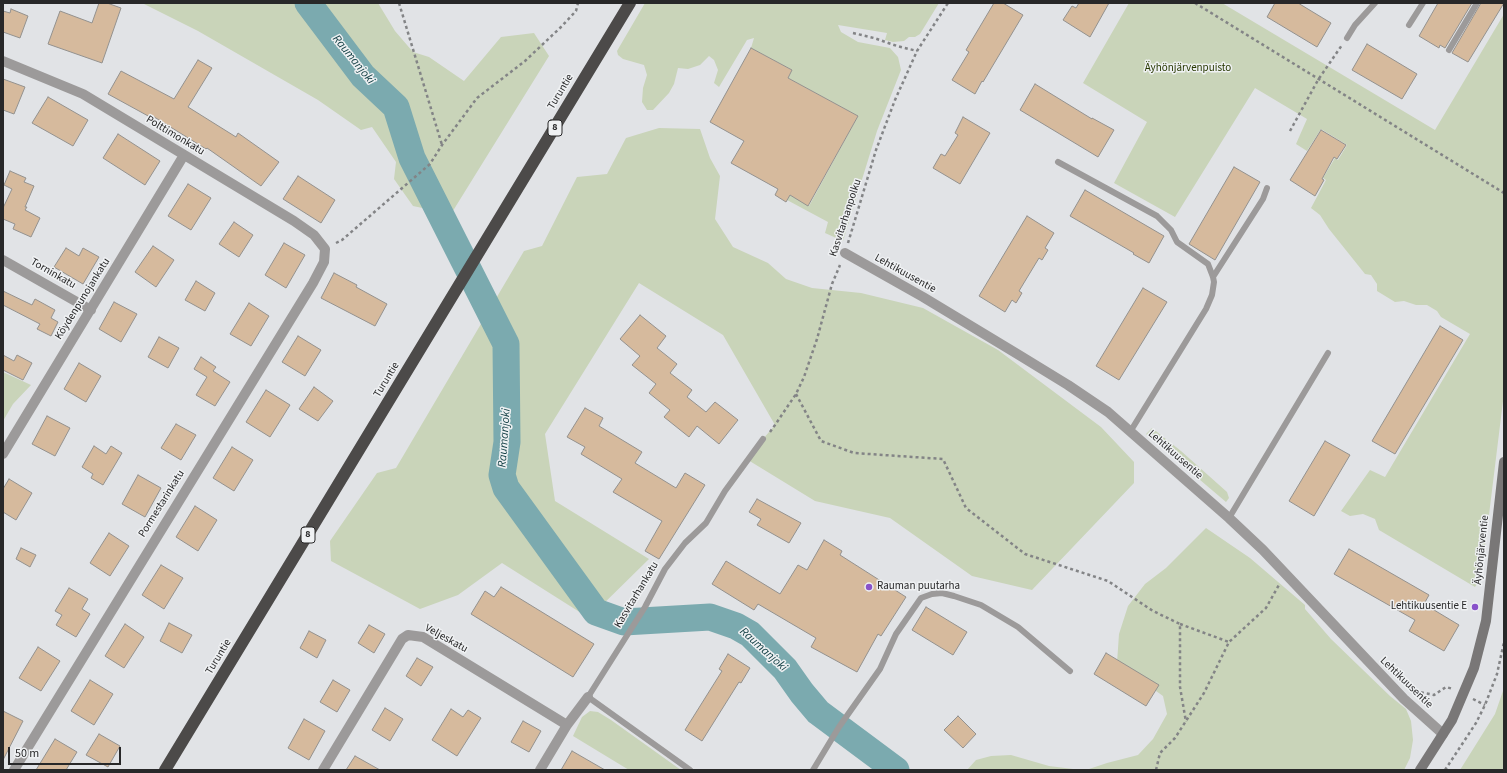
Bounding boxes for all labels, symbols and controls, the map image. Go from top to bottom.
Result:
water label: Raumanjoki [329,32,377,88]
park label: Äyhönjärvenpuisto [1145,62,1231,76]
street label: Turuntie [545,72,577,112]
street label: Polttimonkatu [143,113,207,159]
road number: 8 [548,120,562,136]
street label: Kasvitarhanpolku [827,177,865,259]
street label: Lehtikuusentie [872,252,938,296]
street label: Torninkatu [28,256,78,292]
street label: Köydenpunojankatu [53,256,113,342]
street label: Turuntie [371,360,403,400]
water label: Raumanjoki [496,408,514,468]
street label: Lehtikuusentie [1145,428,1205,482]
street label: Pormestarinkatu [136,468,188,540]
street label: Äyhönjärventie [1472,515,1492,585]
road number: 8 [301,527,315,543]
street label: Kasvitarhankatu [612,559,662,631]
place label: Rauman puutarha [877,580,960,594]
marker: Rauman puutarha [864,582,874,592]
place label: Lehtikuusentie E [1391,600,1467,614]
marker: Lehtikuusentie E [1470,602,1480,612]
street label: Veljeskatu [422,622,470,656]
water label: Raumanjoki [736,625,790,675]
street label: Turuntie [203,637,235,677]
street label: Lehtikuusentie [1377,655,1435,711]
scale bar [10,739,123,765]
text: 50 m [15,745,39,762]

